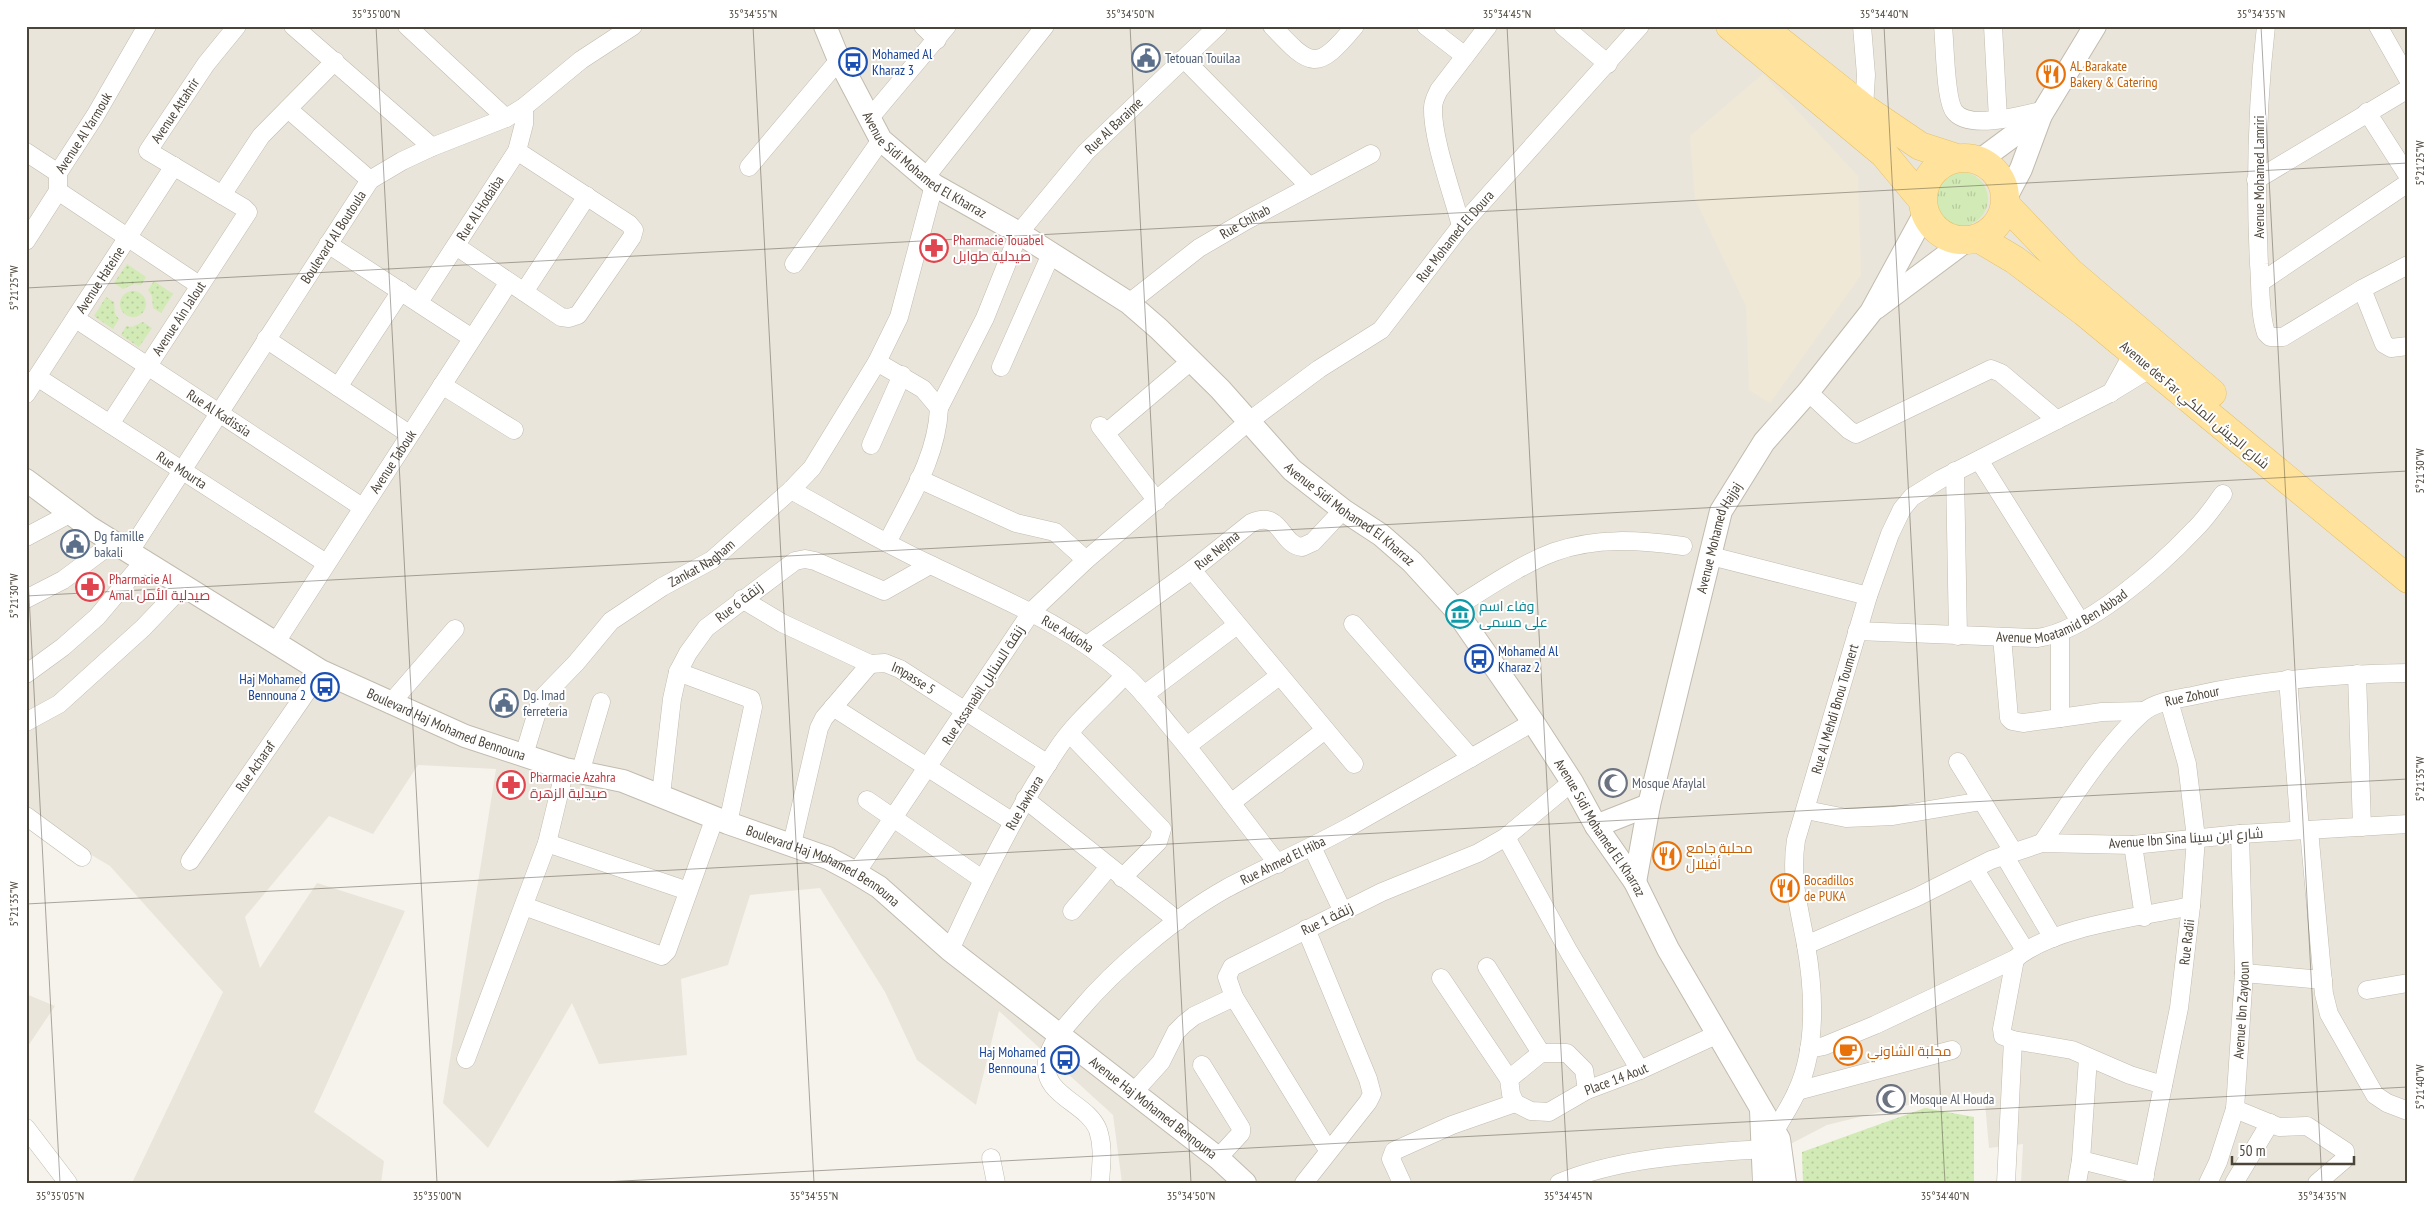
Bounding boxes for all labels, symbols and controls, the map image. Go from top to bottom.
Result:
text: 35°35'00"N [352,6,400,21]
text: 35°34'55"N [729,6,777,21]
text: 35°34'50"N [1106,6,1154,21]
text: 35°34'45"N [1483,6,1531,21]
text: 35°34'40"N [1860,6,1908,21]
text: 35°34'35"N [2237,6,2285,21]
public building icon: Tetouan Touilaa [1131,43,1161,73]
place label: Mohamed Al Kharaz 3 [872,45,933,79]
bus stop icon: Mohamed Al Kharaz 3 [838,47,868,77]
place label: Tetouan Touilaa [1165,49,1240,67]
place label: AL Barakate Bakery & Catering [2070,57,2158,91]
restaurant icon: AL Barakate Bakery & Catering [2036,59,2066,89]
street label: Avenue Attahrir [147,74,203,147]
street label: Avenue Al Yarmouk [51,89,116,177]
street label: Rue Al Baraime [1081,93,1147,158]
street label: Avenue Sidi Mohamed El Kharraz [859,108,990,222]
street label: Avenue Mohamed Lamriri [2250,115,2268,239]
text: 5°21'25"W [2412,140,2427,186]
street label: Rue Al Hodaiba [452,172,508,244]
street label: Rue Mohamed El Doura [1412,186,1498,286]
street label: Boulevard Al Boutoula [296,187,370,287]
street label: Rue Chihab [1216,200,1273,243]
place label: Pharmacie Touabel صيدلية طوابل [953,231,1044,265]
pharmacy icon: Pharmacie Touabel صيدلية طوابل [919,233,949,263]
street label: Avenue Hateine [72,243,128,317]
text: 5°21'25"W [6,265,21,311]
street label: Avenue Ain Jalout [148,278,210,359]
street label: Avenue des Far شارع الجيش الملكي [2115,337,2273,475]
street label: Rue Al Kadissia [183,385,255,441]
street label: Avenue Tabouk [366,426,420,497]
street label: Rue Mourta [153,447,210,493]
text: 5°21'30"W [2412,448,2427,494]
street label: Avenue Sidi Mohamed El Kharraz [1281,459,1419,569]
street label: Avenue Mohamed Hajjaj [1692,479,1746,595]
place label: Dg famille bakali [94,527,144,561]
street label: Rue Nejma [1191,527,1243,574]
public building icon: Dg famille bakali [60,529,90,559]
street label: Zankat Nagham [665,535,738,591]
place label: Pharmacie Al Amal صيدلية الأمل [109,570,210,604]
pharmacy icon: Pharmacie Al Amal صيدلية الأمل [75,572,105,602]
text: 5°21'30"W [6,573,21,619]
street label: Rue 6 زنقة [712,578,766,626]
street label: Avenue Moatamid Ben Abbad [1996,585,2131,647]
place label: وفاء اسم على مسمى [1479,597,1548,631]
museum icon: وفاء اسم على مسمى [1445,599,1475,629]
street label: Rue Addoha [1039,611,1097,656]
street label: Rue Assanabil زنقة السنابل [938,622,1028,748]
place label: Mohamed Al Kharaz 2 [1498,642,1559,676]
street label: Rue Al Mehdi Bnou Toumert [1807,642,1862,776]
bus stop icon: Mohamed Al Kharaz 2 [1464,644,1494,674]
street label: Impasse 5 [889,658,939,698]
place label: Haj Mohamed Bennouna 2 [239,670,306,704]
bus stop icon: Haj Mohamed Bennouna 2 [310,672,340,702]
street label: Rue Zohour [2163,681,2221,710]
street label: Boulevard Haj Mohamed Bennouna [364,684,528,764]
place label: Dg. Imad ferreteria [523,686,568,720]
public building icon: Dg. Imad ferreteria [489,688,519,718]
street label: Rue Acharaf [232,737,279,795]
street label: Avenue Sidi Mohamed El Kharraz [1550,755,1650,900]
text: 5°21'35"W [2412,756,2427,802]
place label: Pharmacie Azahra صيدلية الزهرة [530,768,616,802]
mosque icon: Mosque Afaylal [1598,768,1628,798]
pharmacy icon: Pharmacie Azahra صيدلية الزهرة [496,770,526,800]
street label: Rue Jawhara [1001,772,1047,833]
place label: Mosque Afaylal [1632,774,1706,792]
street label: Boulevard Haj Mohamed Bennouna [744,821,904,910]
street label: Avenue Ibn Sina شارع ابن سينا [2108,824,2264,852]
street label: Rue Ahmed El Hiba [1237,832,1328,889]
place label: محلبة جامع أفيلال [1686,839,1753,873]
restaurant icon: محلبة جامع أفيلال [1652,841,1682,871]
place label: Bocadillos de PUKA [1804,871,1854,905]
restaurant icon: Bocadillos de PUKA [1770,873,1800,903]
text: 5°21'35"W [6,881,21,927]
street label: Rue 1 زنقة [1298,899,1356,939]
street label: Rue Radii [2175,918,2198,966]
street label: Avenue Ibn Zaydoun [2229,961,2253,1060]
cafe icon: محلبة الشاوني [1833,1036,1863,1066]
place label: محلبة الشاوني [1867,1042,1951,1063]
place label: Haj Mohamed Bennouna 1 [979,1043,1046,1077]
bus stop icon: Haj Mohamed Bennouna 1 [1050,1045,1080,1075]
street label: Avenue Haj Mohamed Bennouna [1086,1052,1221,1163]
street label: Place 14 Aout [1582,1059,1651,1099]
text: 5°21'40"W [2412,1064,2427,1110]
mosque icon: Mosque Al Houda [1876,1084,1906,1114]
place label: Mosque Al Houda [1910,1090,1994,1108]
scale bar [2232,1134,2354,1166]
text: 50 m [2239,1141,2265,1160]
text: 35°35'05"N [36,1188,84,1203]
text: 35°35'00"N [413,1188,461,1203]
text: 35°34'55"N [790,1188,838,1203]
text: 35°34'50"N [1167,1188,1215,1203]
text: 35°34'45"N [1544,1188,1592,1203]
text: 35°34'40"N [1921,1188,1969,1203]
text: 35°34'35"N [2298,1188,2346,1203]

